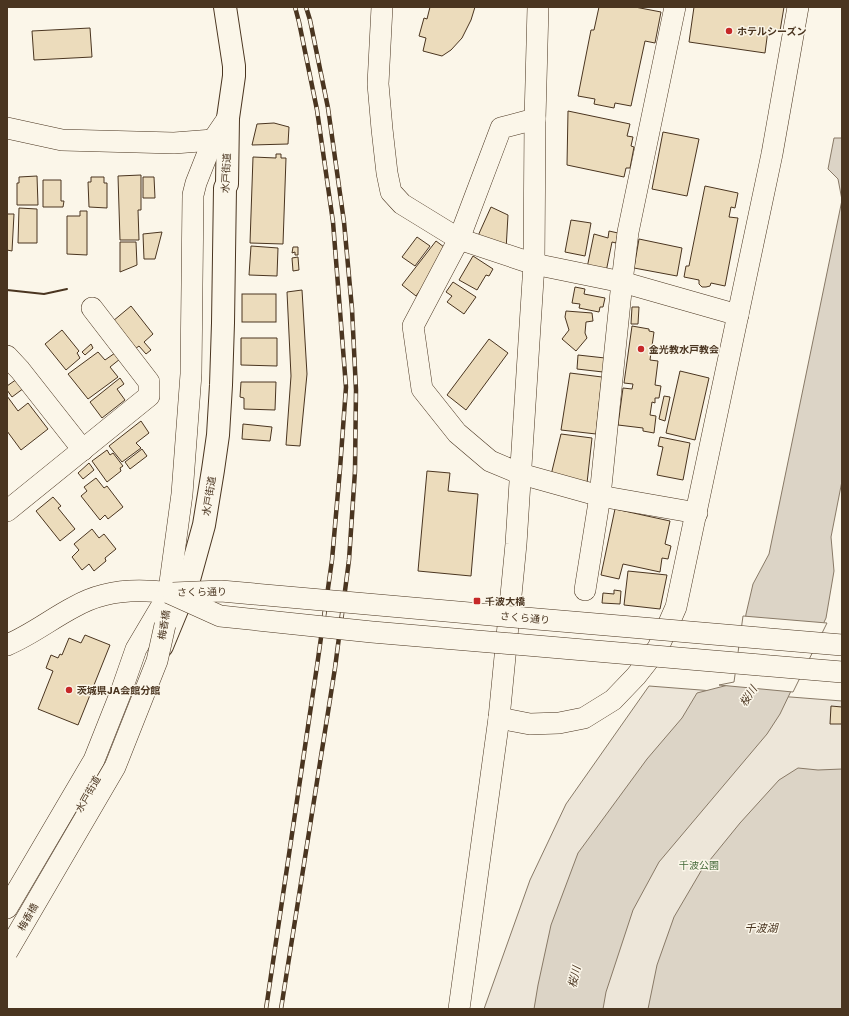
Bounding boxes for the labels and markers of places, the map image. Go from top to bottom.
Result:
place label: ホテルシーズン [737,24,807,39]
marker: ホテルシーズン [724,26,734,36]
place label: 金光教水戸教会 [649,342,719,357]
marker: 金光教水戸教会 [636,344,646,354]
place label: 千波大橋 [485,594,525,609]
marker: 千波大橋 [472,596,482,606]
place label: 茨城県JA会館分館 [77,683,160,698]
marker: 茨城県JA会館分館 [64,685,74,695]

